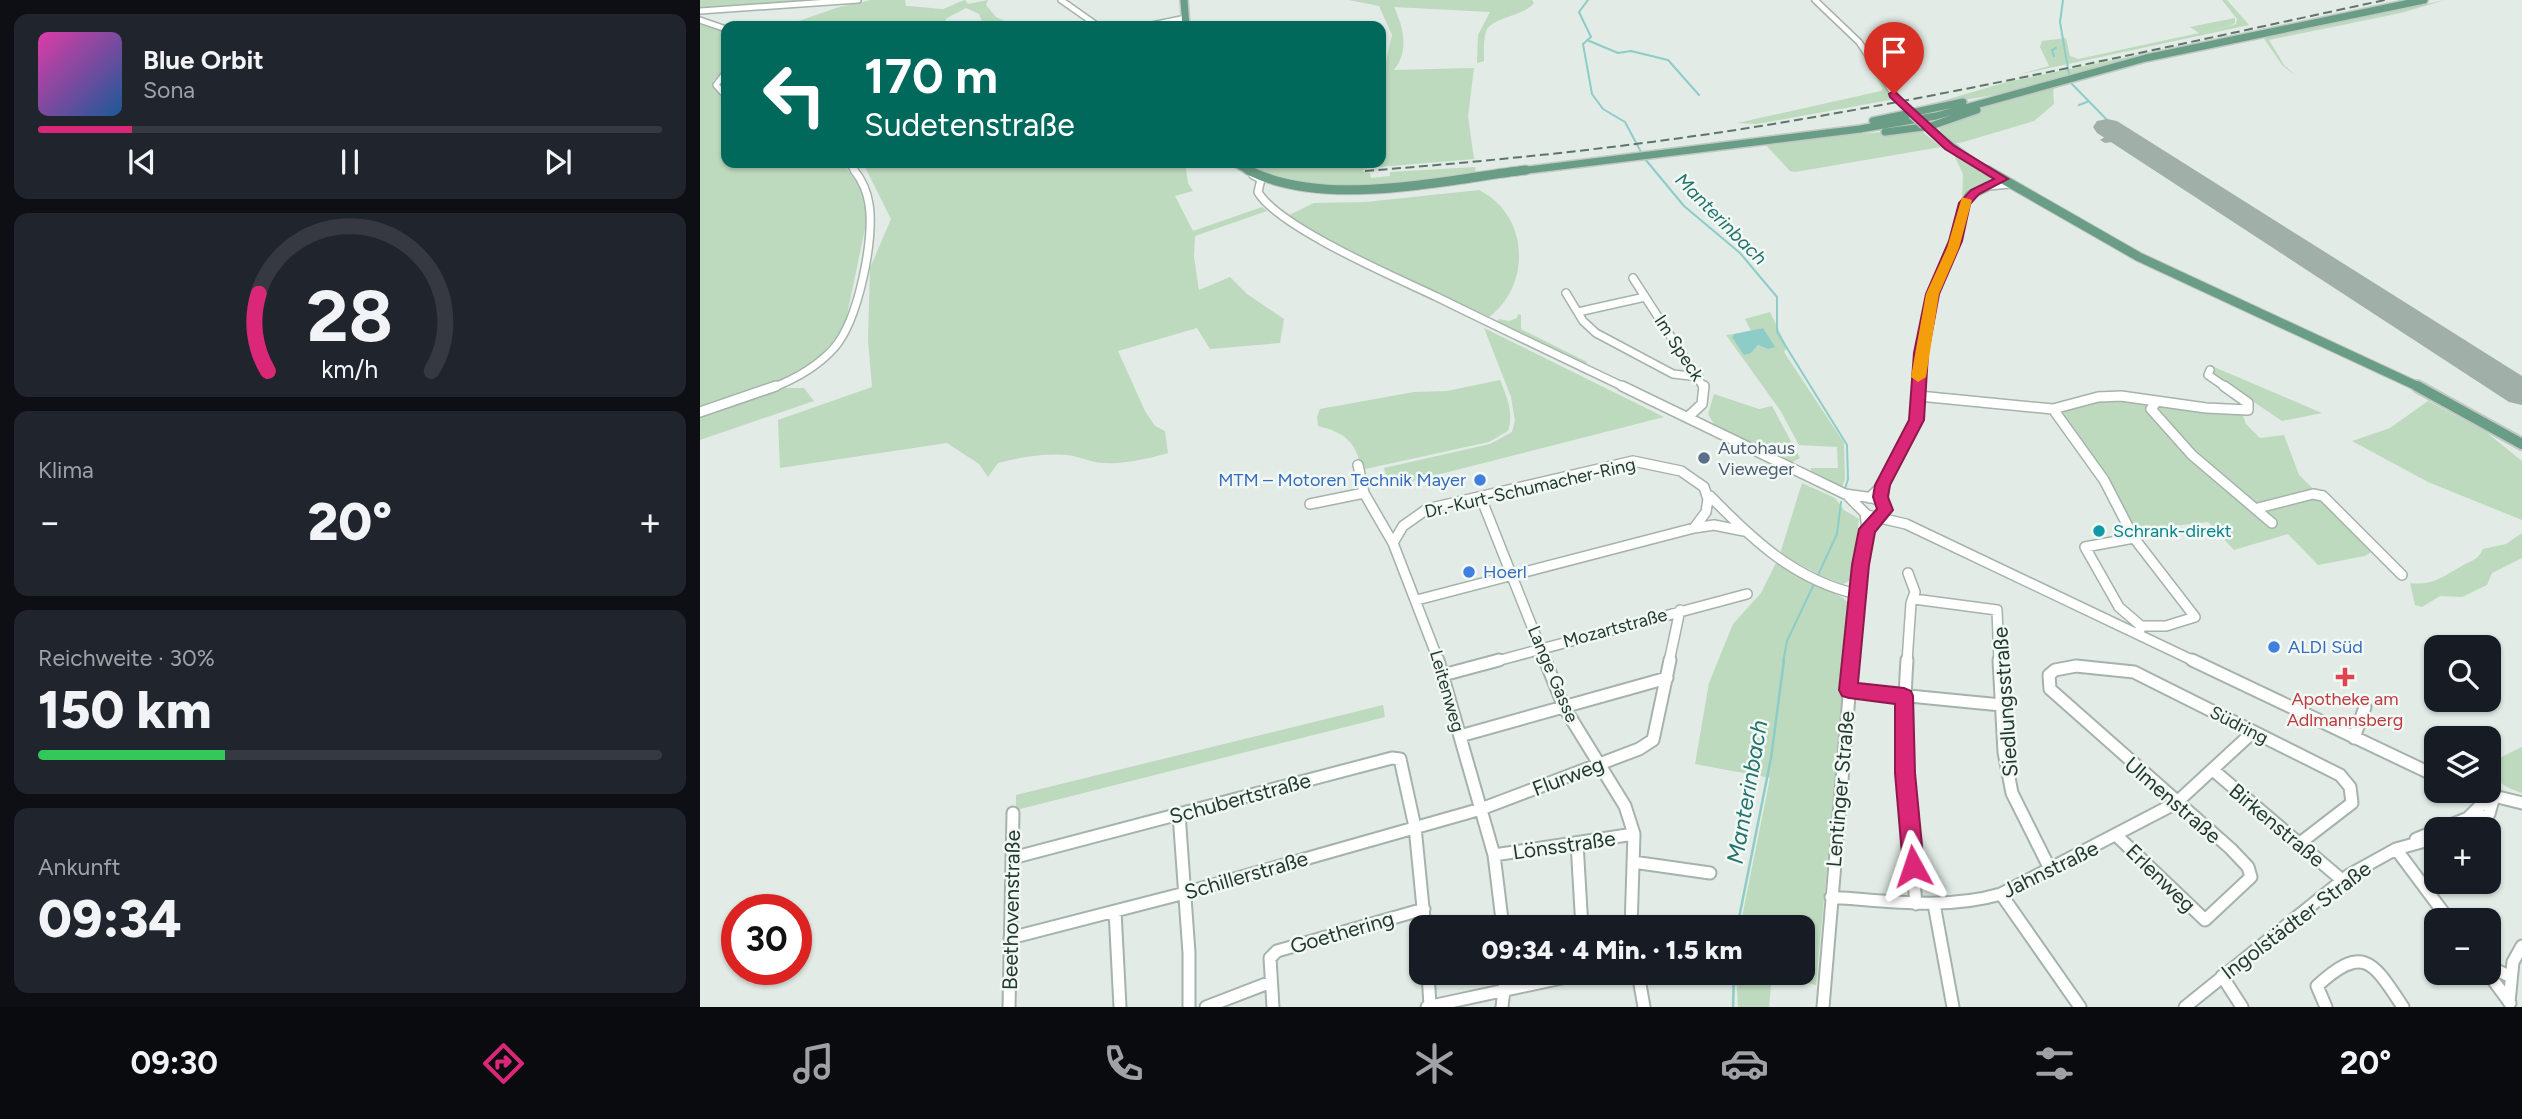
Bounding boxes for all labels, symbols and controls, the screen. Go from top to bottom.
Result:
pin [1864,22,1924,94]
icon: arrive [1875,33,1913,71]
text: Blue Orbit [143,44,264,76]
text: 170 m [864,46,998,105]
icon: left [749,49,840,140]
text: Sona [143,76,195,104]
text: Sudetenstraße [864,106,1075,144]
icon: previous [123,143,161,181]
icon: pause [331,143,369,181]
icon: next [539,143,577,181]
water label: Manterinbach [1670,168,1772,270]
text: 28 [307,272,393,359]
street label: Im Speck [1649,311,1709,386]
text: km/h [321,354,379,384]
place label: Autohaus Vieweger [1718,437,1795,480]
marker: Autohaus Vieweger [1696,450,1712,466]
street label: Dr.-Kurt-Schumacher-Ring [1422,453,1638,523]
text: Klima [38,456,94,484]
place label: MTM – Motoren Technik Mayer [1218,469,1466,491]
marker: MTM – Motoren Technik Mayer [1472,472,1488,488]
text: 20° [308,491,392,553]
text: − [38,499,62,545]
text: + [638,499,662,545]
place label: Schrank-direkt [2113,520,2232,542]
marker: Schrank-direkt [2091,523,2107,539]
place label: Hoerl [1483,561,1527,583]
marker: Hoerl [1461,564,1477,580]
street label: Mozartstraße [1560,603,1670,652]
street label: Lange Gasse [1523,622,1583,726]
street label: Siedlungsstraße [1987,626,2023,778]
map controls [2424,635,2501,985]
button: search [2424,635,2501,712]
place label: ALDI Süd [2288,636,2363,658]
marker: ALDI Süd [2266,639,2282,655]
text: Reichweite · 30% [38,644,215,672]
street label: Leitenweg [1425,648,1469,734]
marker: Apotheke am Adlmannsberg [2337,669,2353,685]
text: 150 km [38,679,212,741]
place label: Apotheke am Adlmannsberg [2287,688,2403,731]
street label: Südring [2206,701,2272,749]
street label: Lentinger Straße [1821,710,1859,868]
water label: Manterinbach [1721,718,1773,866]
button: layers [2424,726,2501,803]
street label: Flurweg [1529,751,1607,801]
street label: Ulmenstraße [2120,751,2226,849]
street label: Schubertstraße [1167,767,1313,829]
street label: Birkenstraße [2224,778,2330,872]
button: + [2424,817,2501,894]
street label: Lönsstraße [1511,825,1617,865]
position arrow [1876,829,1950,903]
street label: Beethovenstraße [997,830,1025,990]
street label: Jahnstraße [1998,835,2102,903]
street label: Erlenweg [2121,839,2201,917]
street label: Schillerstraße [1181,845,1311,905]
text: Ankunft [38,853,120,881]
street label: Ingolstädter Straße [2216,856,2376,984]
text: 09:34 [38,888,182,950]
speed limit sign: 30 [721,894,812,985]
street label: Goethering [1287,905,1397,959]
button: − [2424,908,2501,985]
text: 09:34 · 4 Min. · 1.5 km [1482,934,1742,966]
icon: directions [479,1039,528,1088]
icon: music [789,1039,838,1088]
icon: phone [1099,1039,1148,1088]
icon: climate [1410,1039,1459,1088]
icon: car [1720,1039,1769,1088]
icon: filters [2030,1039,2079,1088]
text: 09:30 [131,1044,218,1082]
text: 20° [2340,1044,2391,1082]

